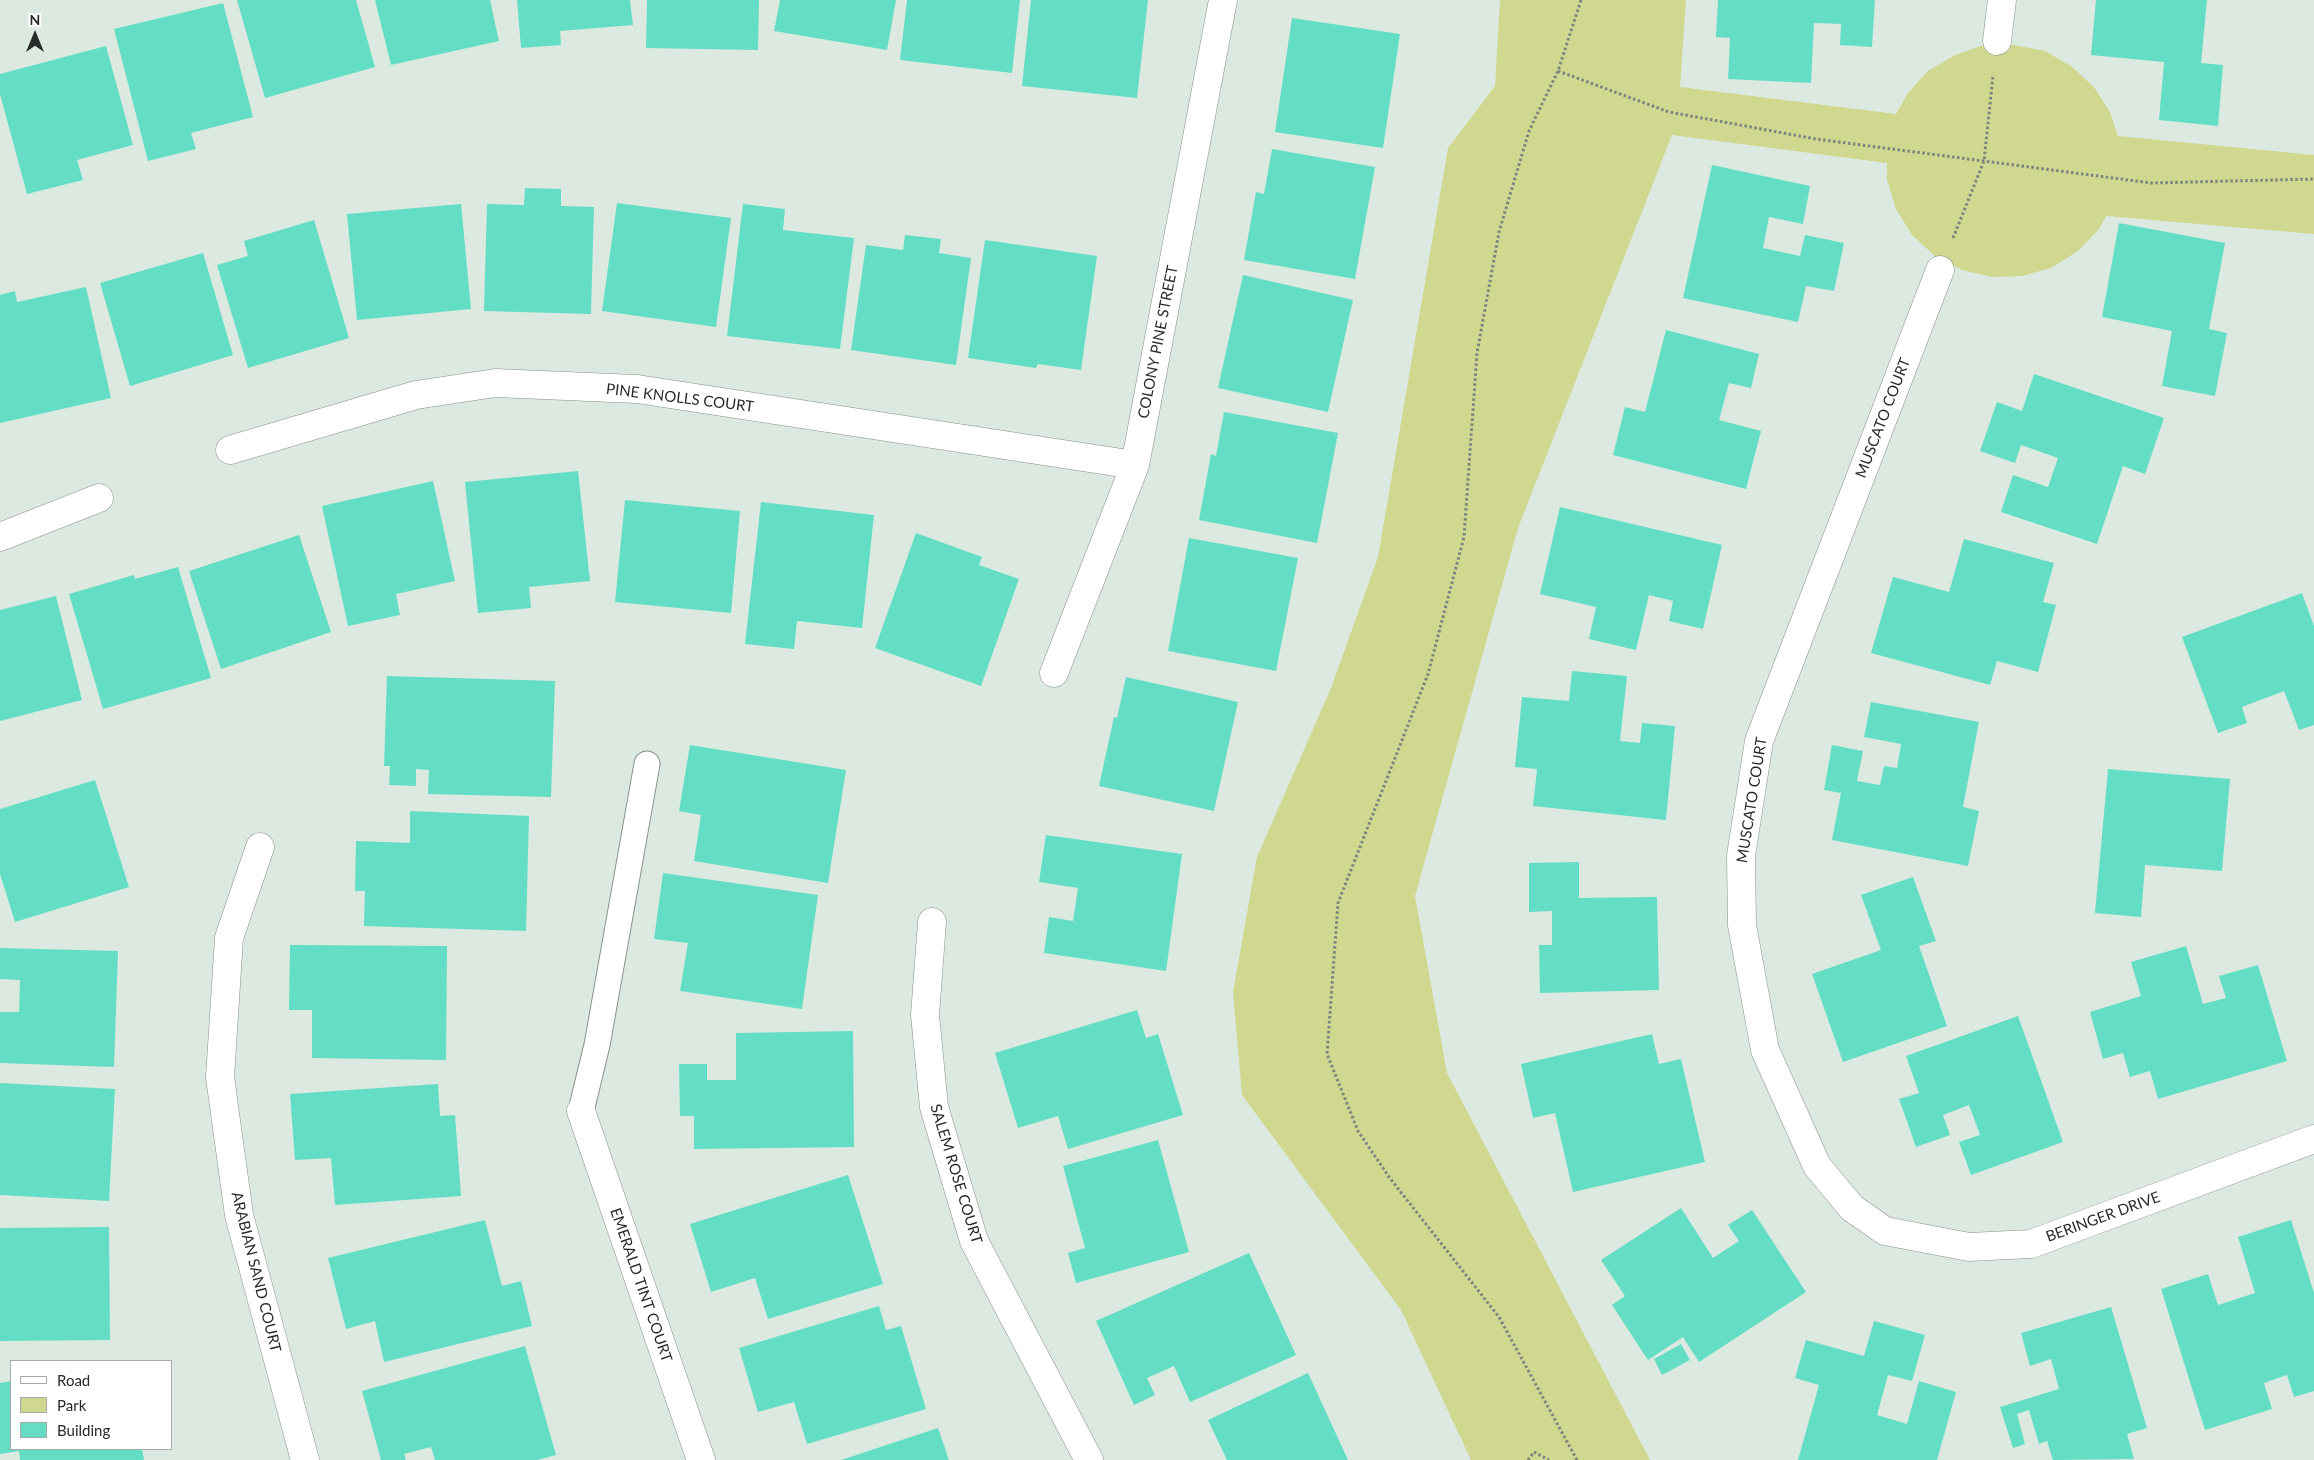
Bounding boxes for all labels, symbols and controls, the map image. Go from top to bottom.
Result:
north arrow [10,10,60,60]
text: N [30,11,40,28]
street label: COLONY PINE STREET [1134,264,1182,420]
street label: MUSCATO COURT [1852,355,1914,481]
street label: PINE KNOLLS COURT [605,380,755,416]
street label: MUSCATO COURT [1733,736,1771,864]
street label: SALEM ROSE COURT [926,1102,986,1246]
street label: BERINGER DRIVE [2043,1188,2163,1246]
street label: ARABIAN SAND COURT [227,1190,285,1354]
street label: EMERALD TINT COURT [606,1206,676,1364]
legend [10,1360,172,1450]
text: Road [57,1371,90,1389]
text: Park [57,1396,86,1414]
text: Building [57,1421,110,1439]

